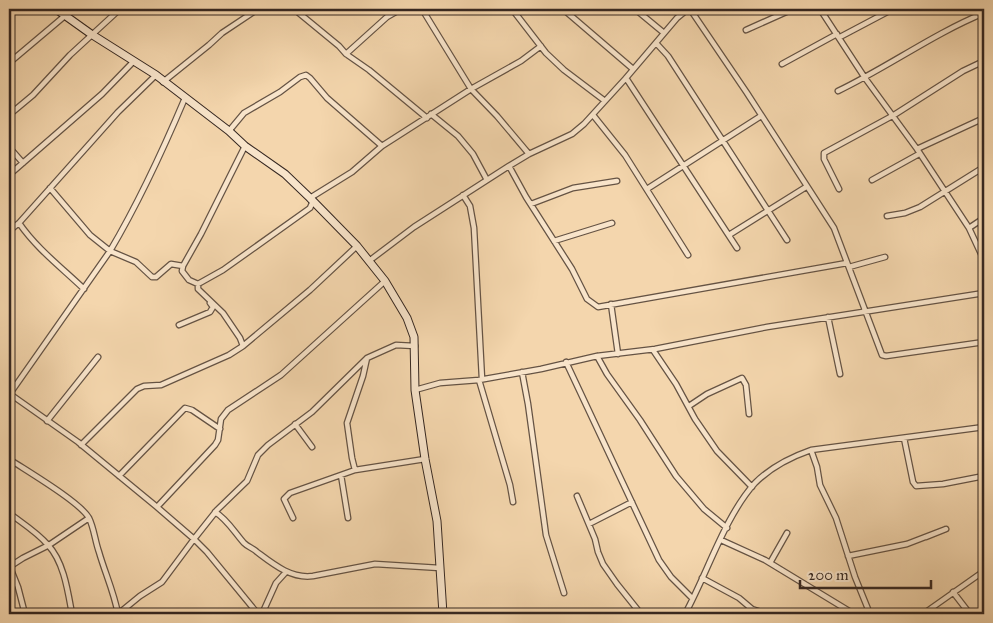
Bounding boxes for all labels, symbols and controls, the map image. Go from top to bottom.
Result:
scale bar [800,558,932,590]
text: 200 m [808,566,849,584]

